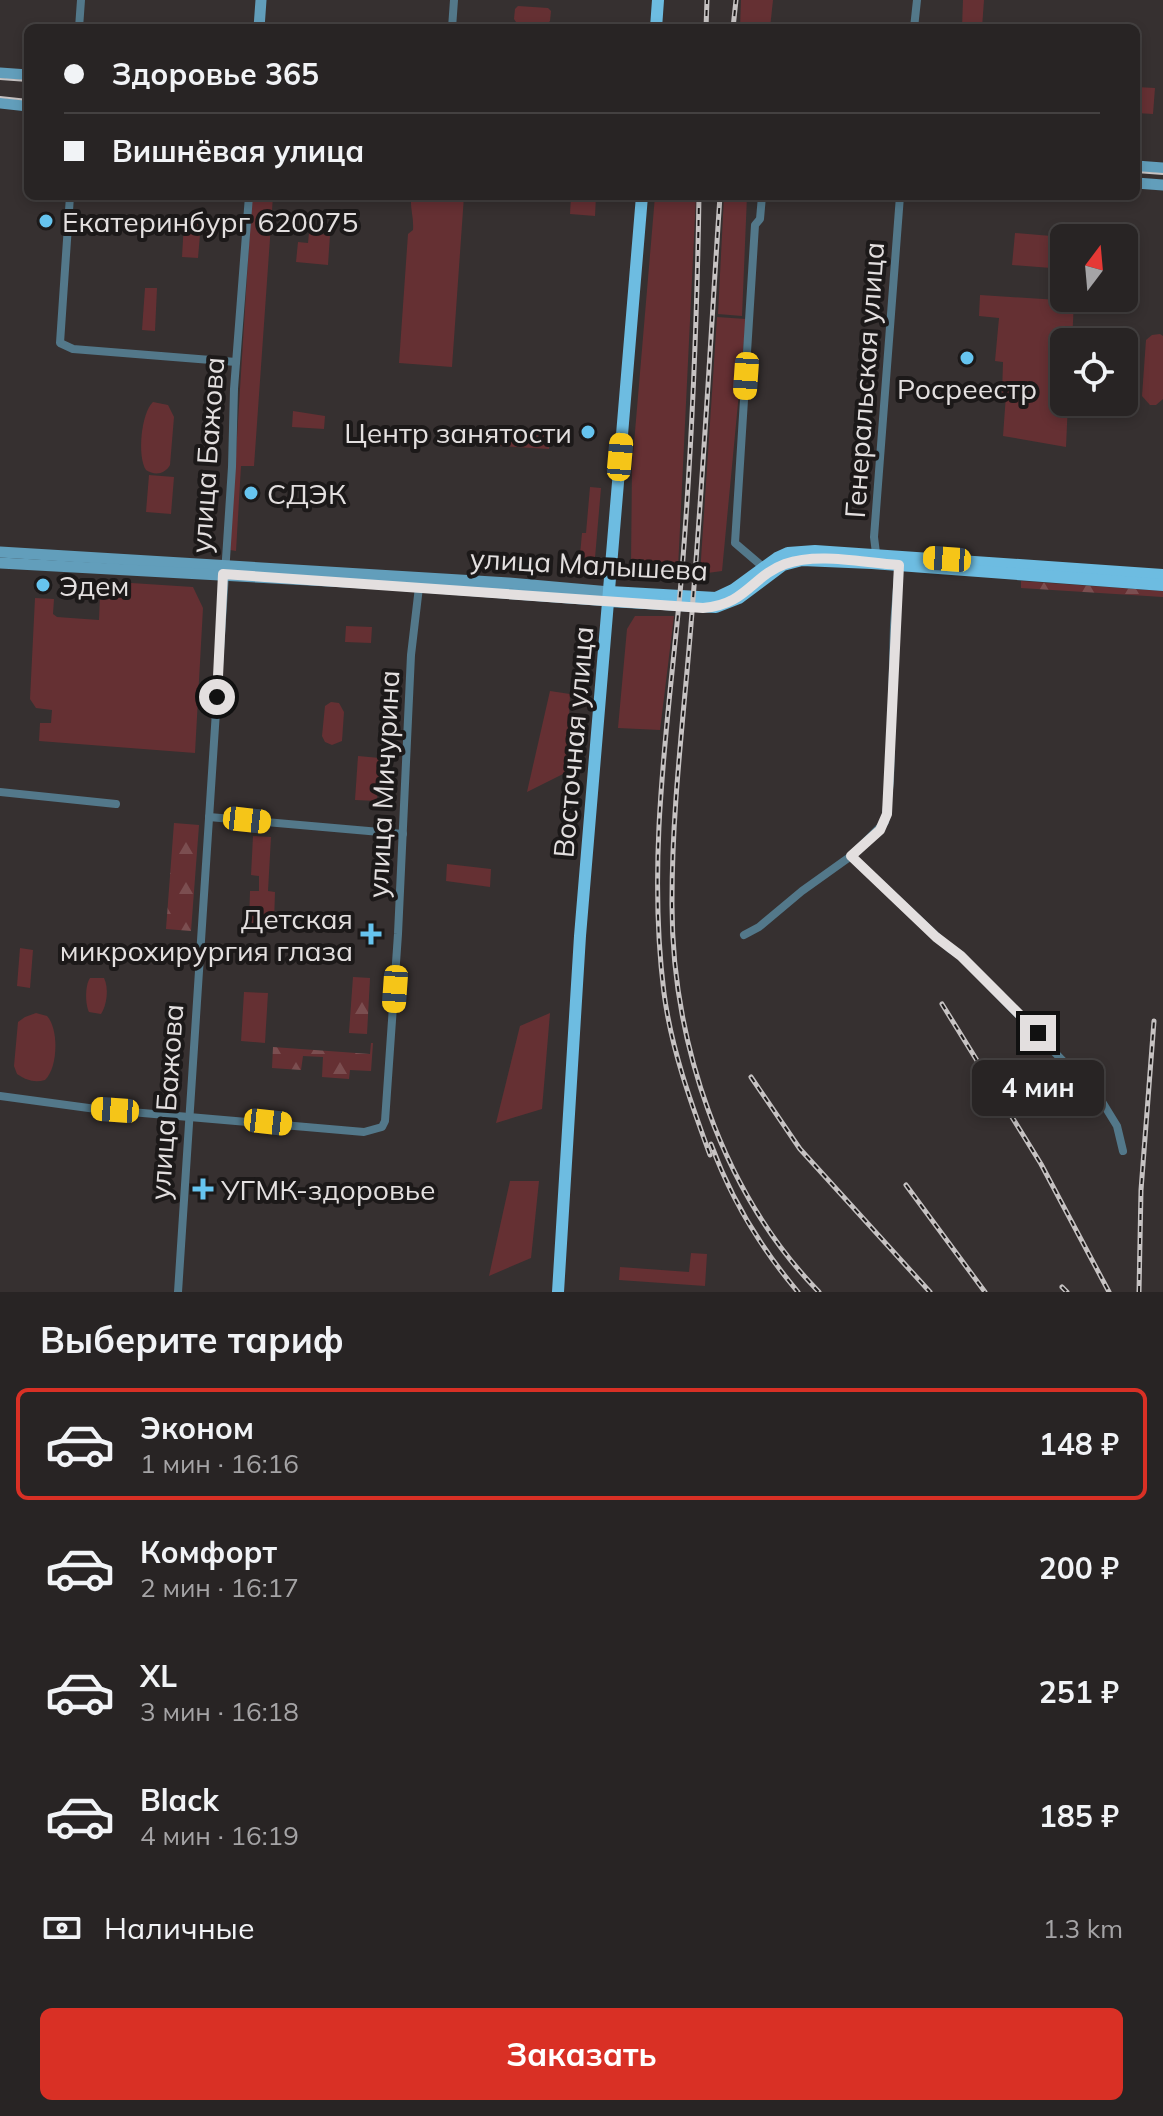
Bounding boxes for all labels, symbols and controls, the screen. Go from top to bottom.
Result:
text: Здоровье 365 [112,55,319,93]
text: Вишнёвая улица [112,132,364,170]
place label: Екатеринбург 620075 [62,204,358,239]
marker: Екатеринбург 620075 [37,212,55,230]
north arrow [1050,224,1138,312]
map controls [1050,224,1138,416]
street label: Генеральская улица [837,241,891,519]
button: locate [1050,328,1138,416]
marker: Росреестр [958,349,976,367]
car [732,351,760,401]
street label: улица Бажова [183,356,231,554]
place label: Росреестр [897,371,1037,406]
place label: Центр занятости [344,415,572,450]
marker: Центр занятости [579,423,597,441]
car [606,432,634,482]
place label: СДЭК [267,476,347,511]
marker: СДЭК [242,484,260,502]
street label: улица Малышева [469,540,709,588]
car [922,545,972,573]
place label: Эдем [59,568,129,603]
marker: Эдем [34,576,52,594]
street label: Восточная улица [545,625,601,859]
street label: улица Мичурина [360,669,406,899]
route start [199,679,235,715]
car [222,806,272,834]
place label: Детская микрохирургия глаза [60,901,353,968]
marker: Детская микрохирургия глаза [360,923,382,945]
car [381,964,409,1014]
street label: улица Бажова [142,1003,190,1201]
route end [1020,1015,1056,1051]
callout: 4 мин [972,1061,1104,1117]
text: 4 мин [1002,1071,1074,1104]
car [90,1096,140,1124]
car [243,1108,293,1136]
place label: УГМК-здоровье [220,1172,436,1207]
marker: УГМК-здоровье [192,1178,214,1200]
text: Выберите тариф [40,1317,344,1362]
icon: car [44,1408,116,1480]
text: Эконом [140,1409,254,1447]
text: 148 ₽ [1039,1425,1119,1463]
text: 1 мин · 16:16 [140,1447,299,1480]
icon: car [44,1532,116,1604]
text: Комфорт [140,1533,277,1571]
text: 200 ₽ [1039,1549,1119,1587]
text: 2 мин · 16:17 [140,1571,299,1604]
icon: car [44,1656,116,1728]
text: XL [140,1657,177,1695]
text: 251 ₽ [1039,1673,1119,1711]
text: 3 мин · 16:18 [140,1695,299,1728]
icon: car [44,1780,116,1852]
text: Black [140,1781,219,1819]
text: 185 ₽ [1039,1797,1119,1835]
text: 4 мин · 16:19 [140,1819,299,1852]
icon: cash [40,1906,84,1950]
text: Наличные [104,1909,255,1947]
text: 1.3 km [1043,1912,1123,1945]
button: Заказать [40,2008,1123,2100]

